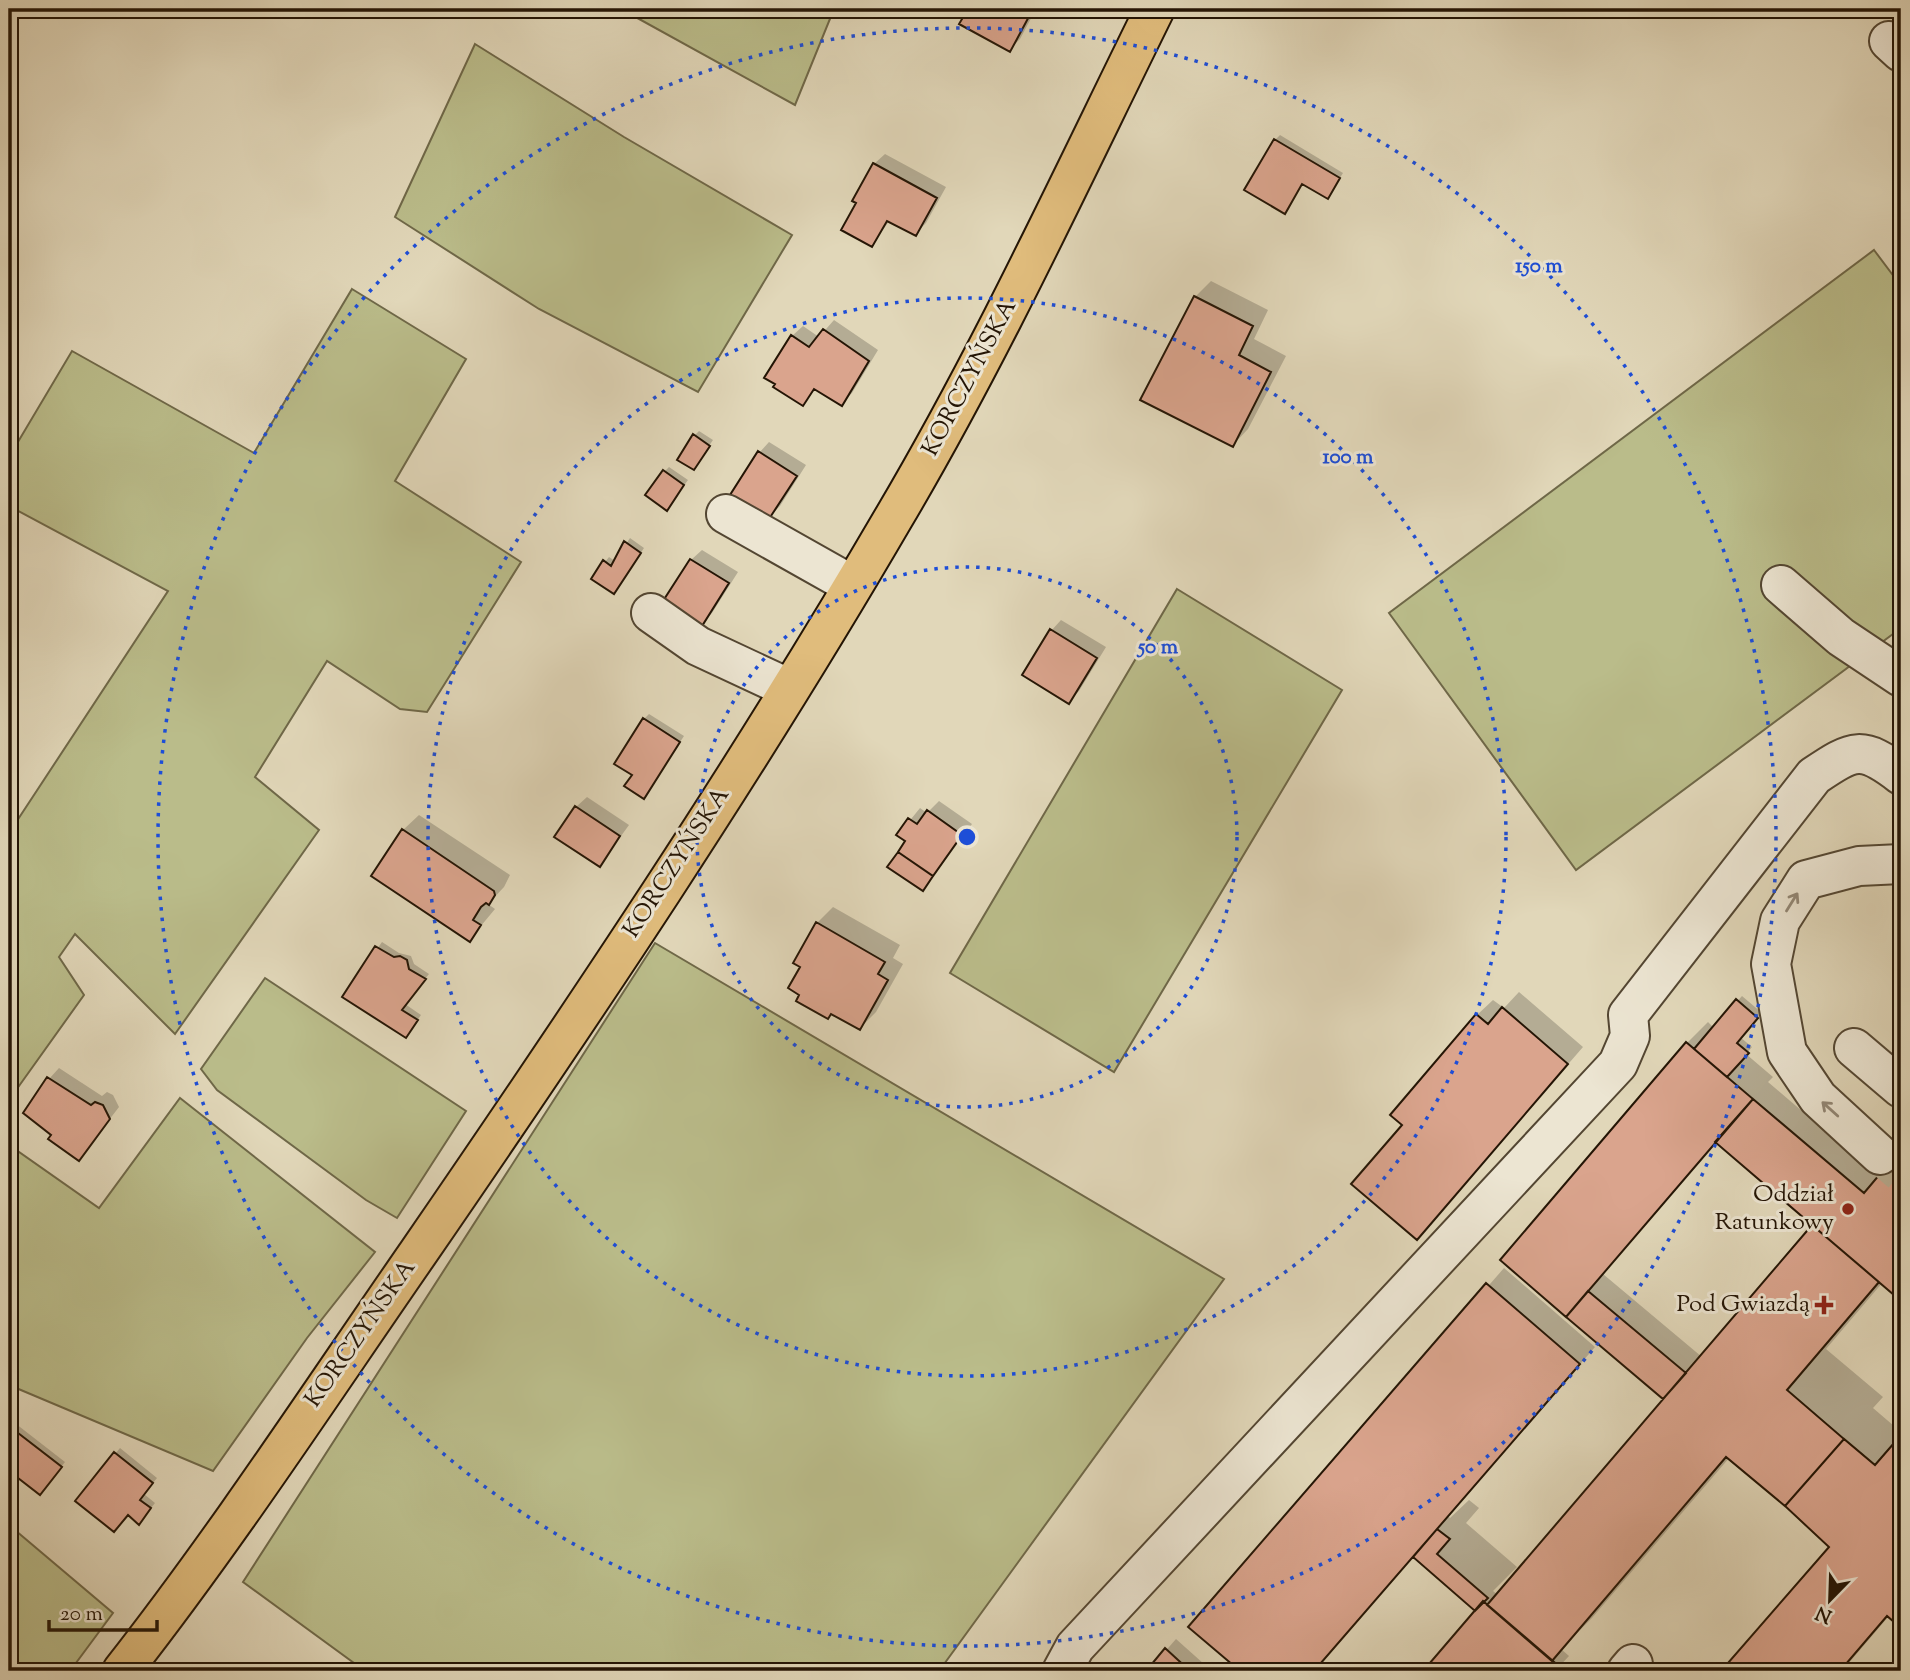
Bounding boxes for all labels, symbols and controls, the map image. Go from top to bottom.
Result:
text: 150 m [1515,252,1563,282]
street label: KORCZYŃSKA [914,293,1026,463]
text: 100 m [1323,443,1374,473]
text: 50 m [1136,633,1179,663]
street label: KORCZYŃSKA [615,781,739,945]
centre of rings [955,825,979,849]
one-way arrow [1785,893,1799,913]
one-way arrow [1822,1101,1839,1118]
place label: Oddział Ratunkowy [1715,1178,1834,1240]
marker: Oddział Ratunkowy [1840,1201,1856,1217]
street label: KORCZYŃSKA [297,1253,425,1415]
place label: Pod Gwiazdą [1677,1288,1810,1322]
marker: Pod Gwiazdą [1816,1297,1832,1313]
north arrow [1794,1564,1864,1634]
scale bar [49,1589,158,1633]
text: N [1812,1598,1837,1629]
text: 20 m [60,1600,103,1630]

